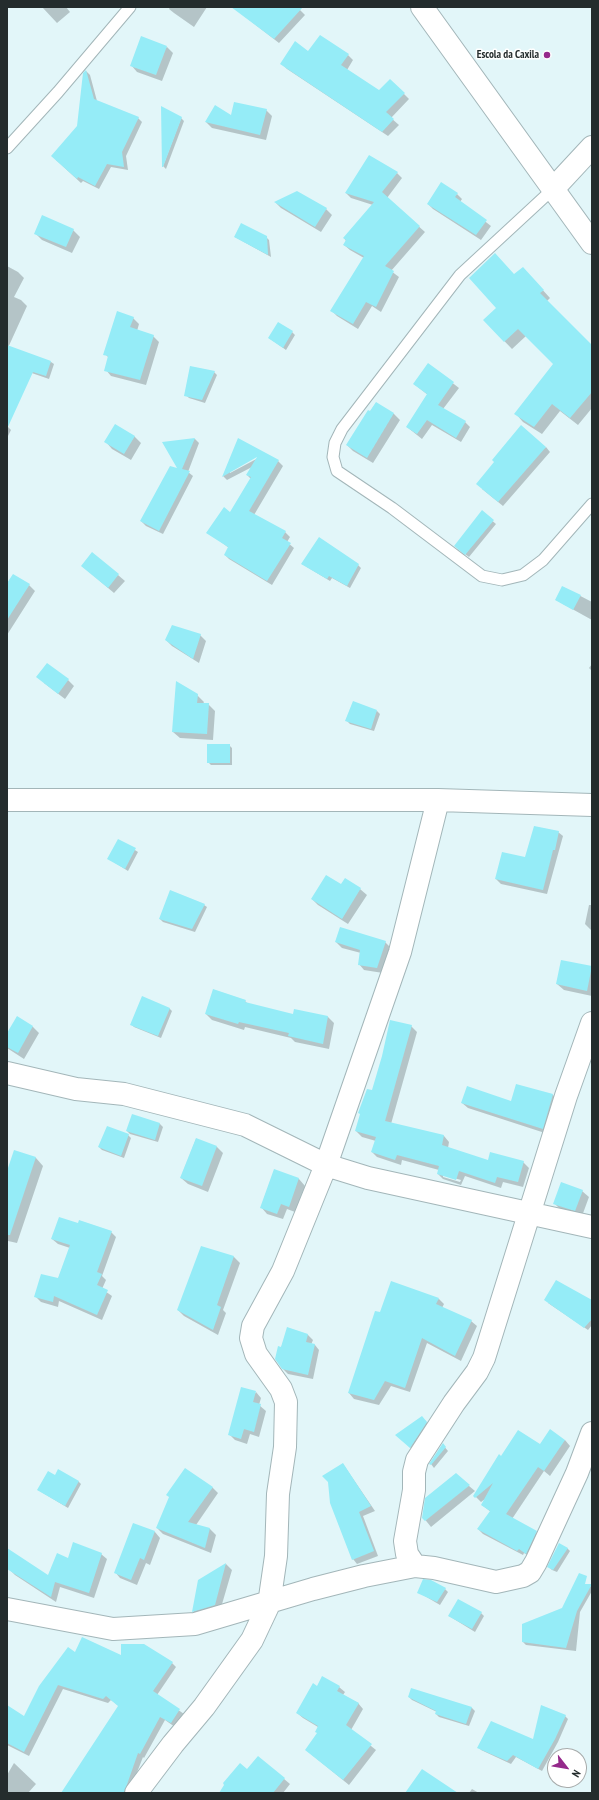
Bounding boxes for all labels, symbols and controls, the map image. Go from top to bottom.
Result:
place label: Escola da Caxila [477,48,539,62]
marker: Escola da Caxila [542,50,552,60]
north arrow [547,1748,587,1788]
text: N [569,1768,584,1780]

